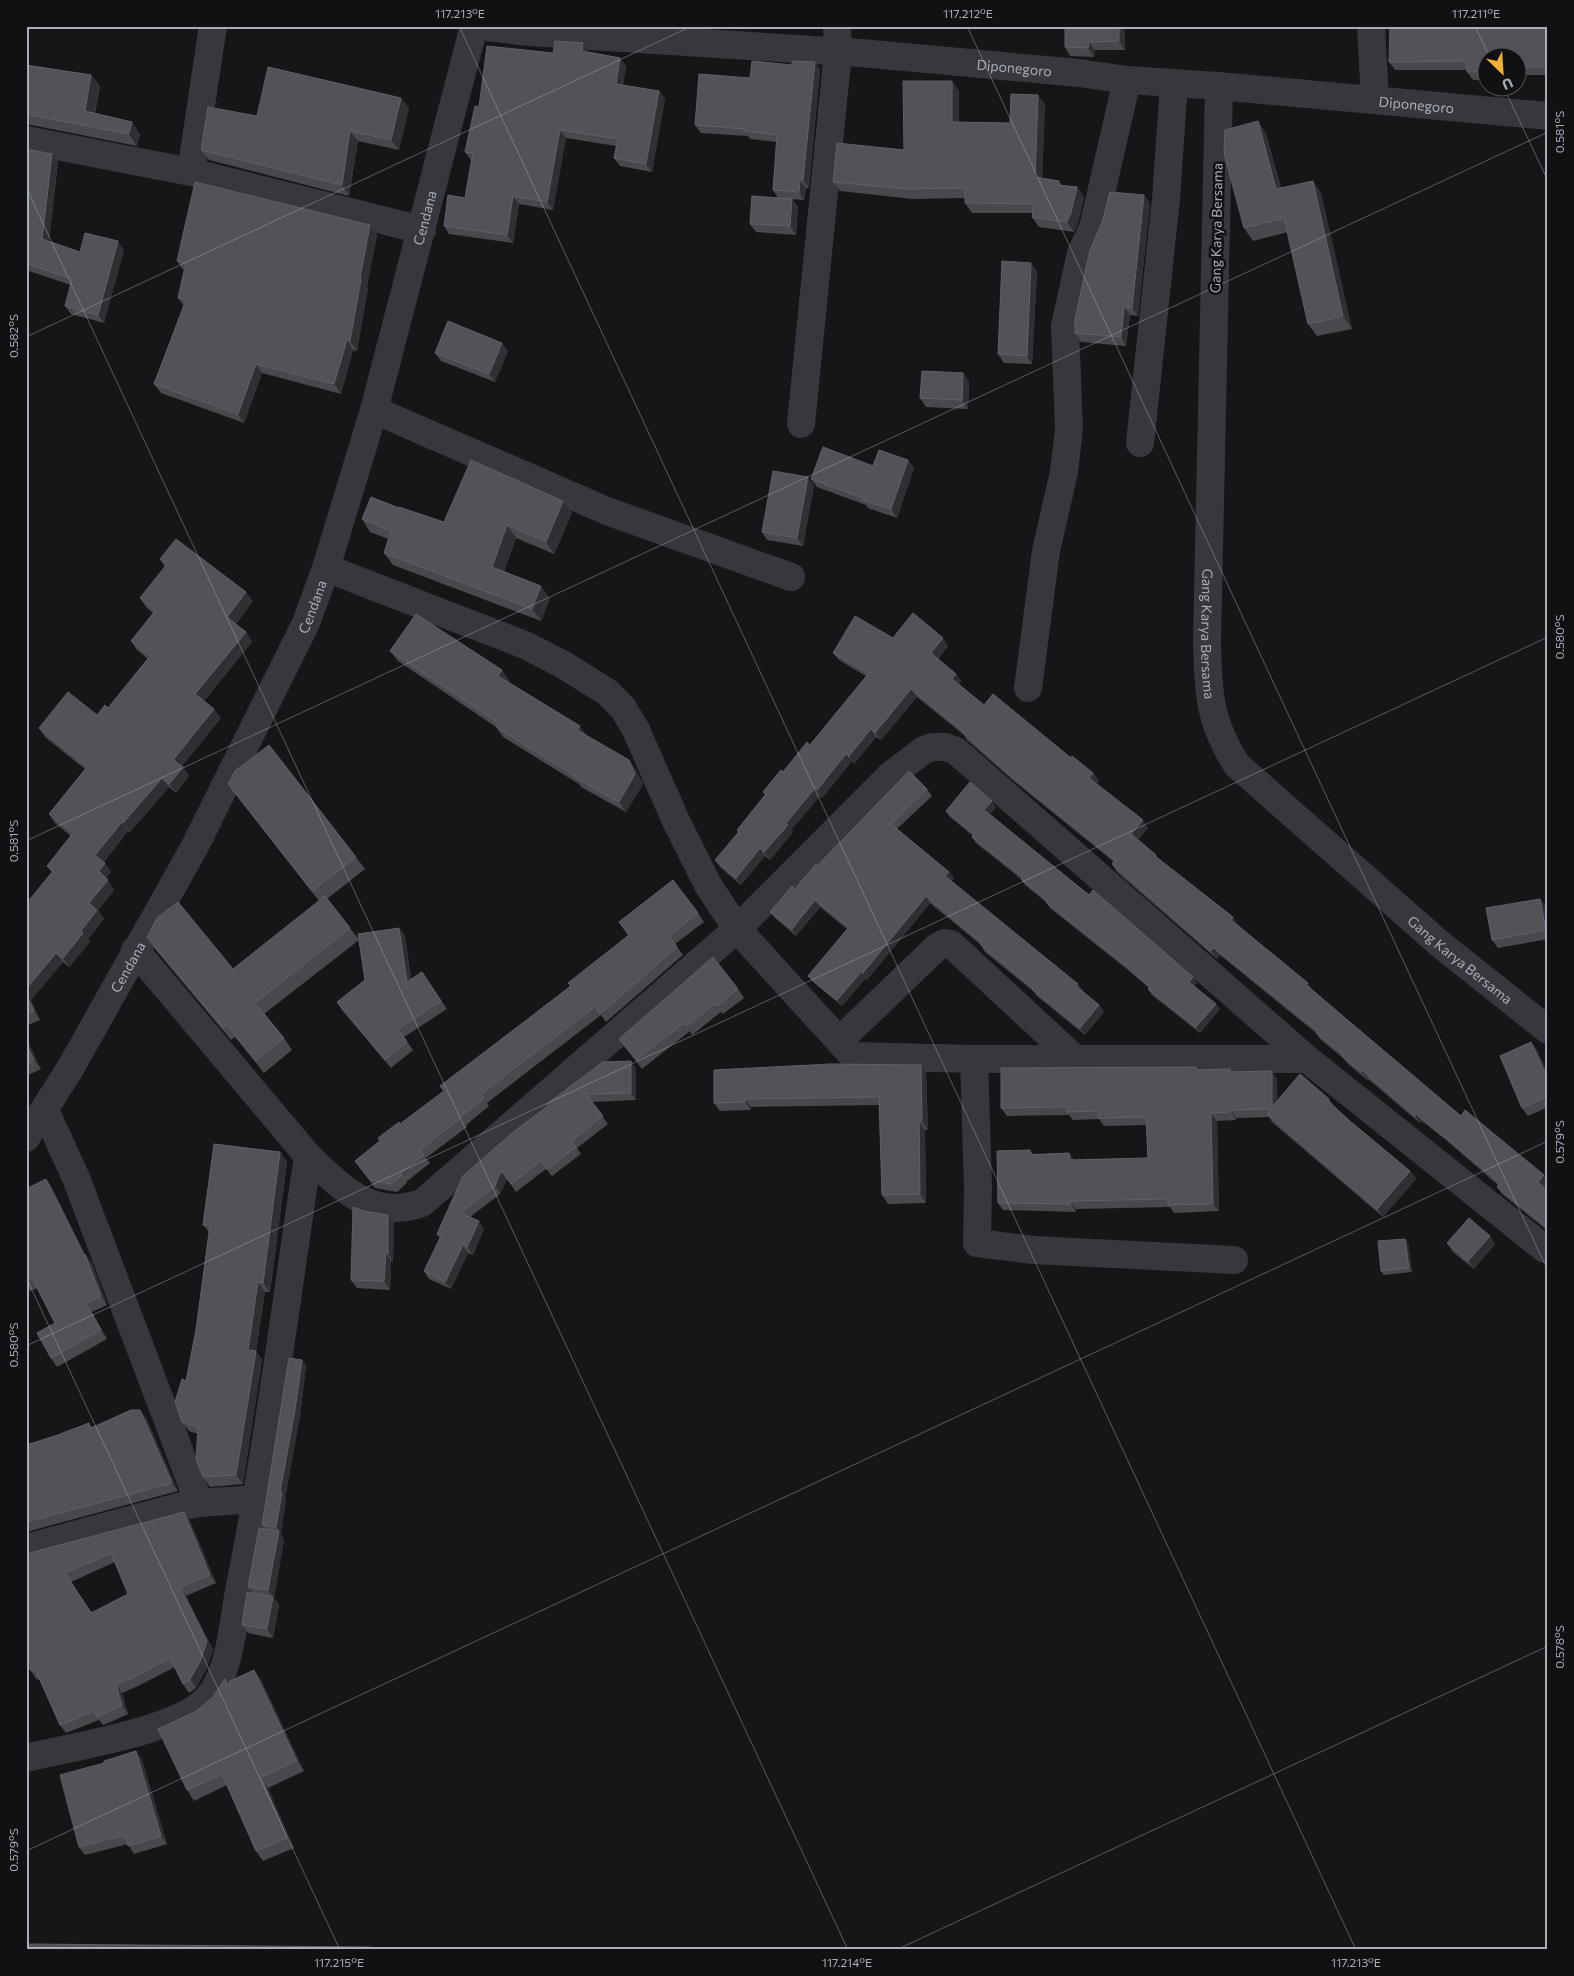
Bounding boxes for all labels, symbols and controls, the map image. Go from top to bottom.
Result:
text: 117.213°E [435,6,485,20]
text: 117.212°E [943,6,993,20]
text: 117.211°E [1452,6,1500,20]
north arrow [1476,48,1526,98]
street label: Diponegoro [976,55,1053,79]
text: U [1499,74,1516,94]
street label: Diponegoro [1378,92,1455,116]
text: 0.581°S [1552,111,1566,153]
street label: Gang Karya Bersama [1206,163,1226,293]
street label: Cendana [409,189,439,247]
text: 0.582°S [6,314,20,358]
street label: Gang Karya Bersama [1198,569,1219,700]
street label: Cendana [294,577,329,636]
text: 0.580°S [1552,614,1566,660]
text: 0.581°S [6,820,20,862]
street label: Gang Karya Bersama [1405,911,1516,1007]
street label: Cendana [106,938,148,995]
text: 0.579°S [1552,1120,1566,1164]
text: 0.580°S [6,1322,20,1368]
text: 0.578°S [1552,1625,1566,1669]
text: 0.579°S [6,1828,20,1872]
text: 117.215°E [314,1955,364,1969]
text: 117.214°E [822,1955,872,1969]
text: 117.213°E [1331,1955,1381,1969]

